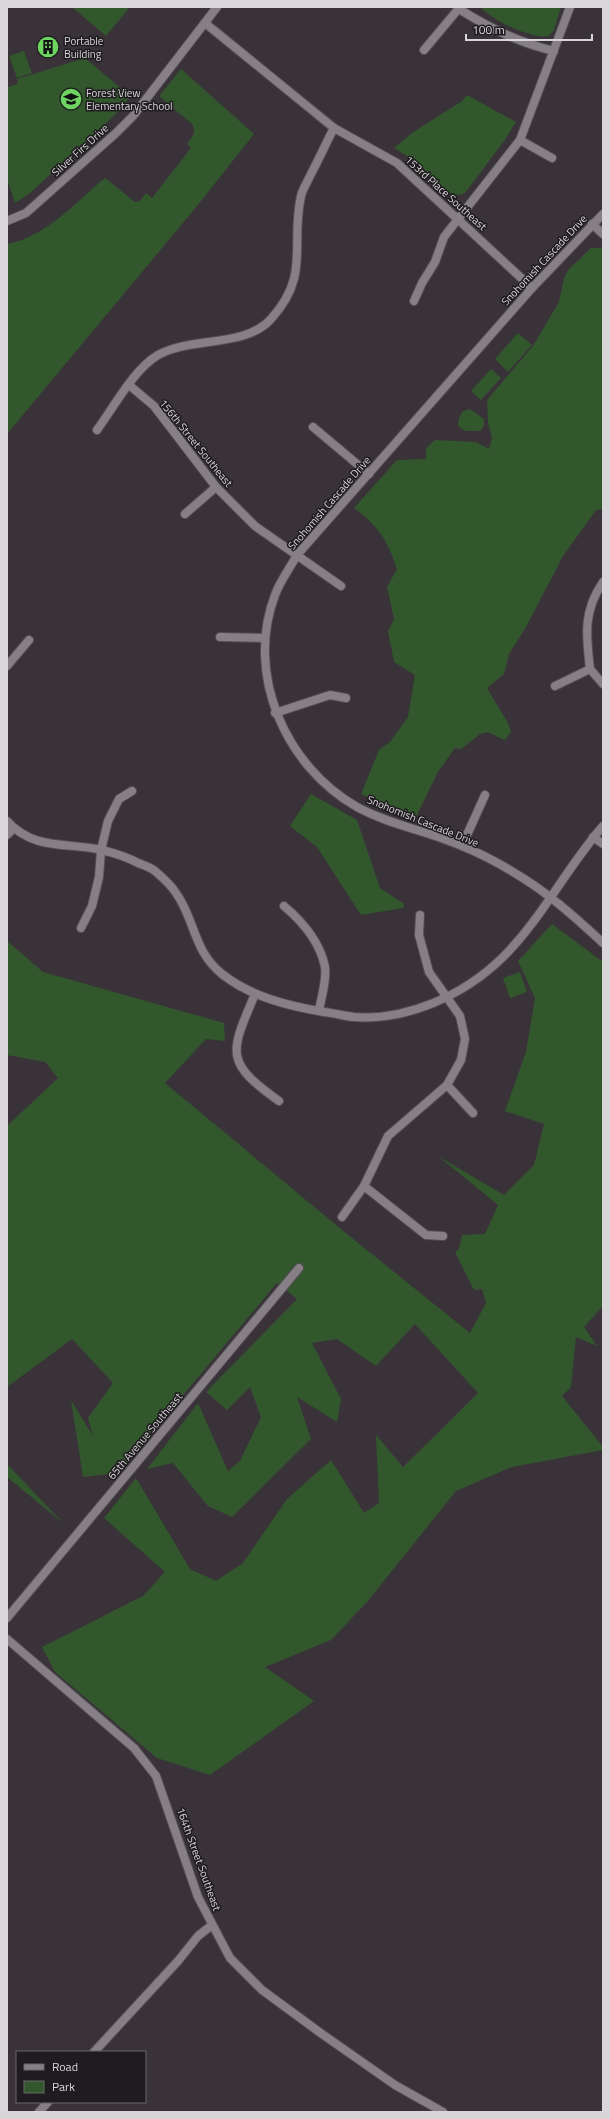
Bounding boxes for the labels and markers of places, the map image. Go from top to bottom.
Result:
place label: Portable Building [64,33,104,62]
building icon: Portable Building [35,34,61,60]
place label: Forest View Elementary School [86,85,173,114]
school or university icon: Forest View Elementary School [58,86,84,112]

